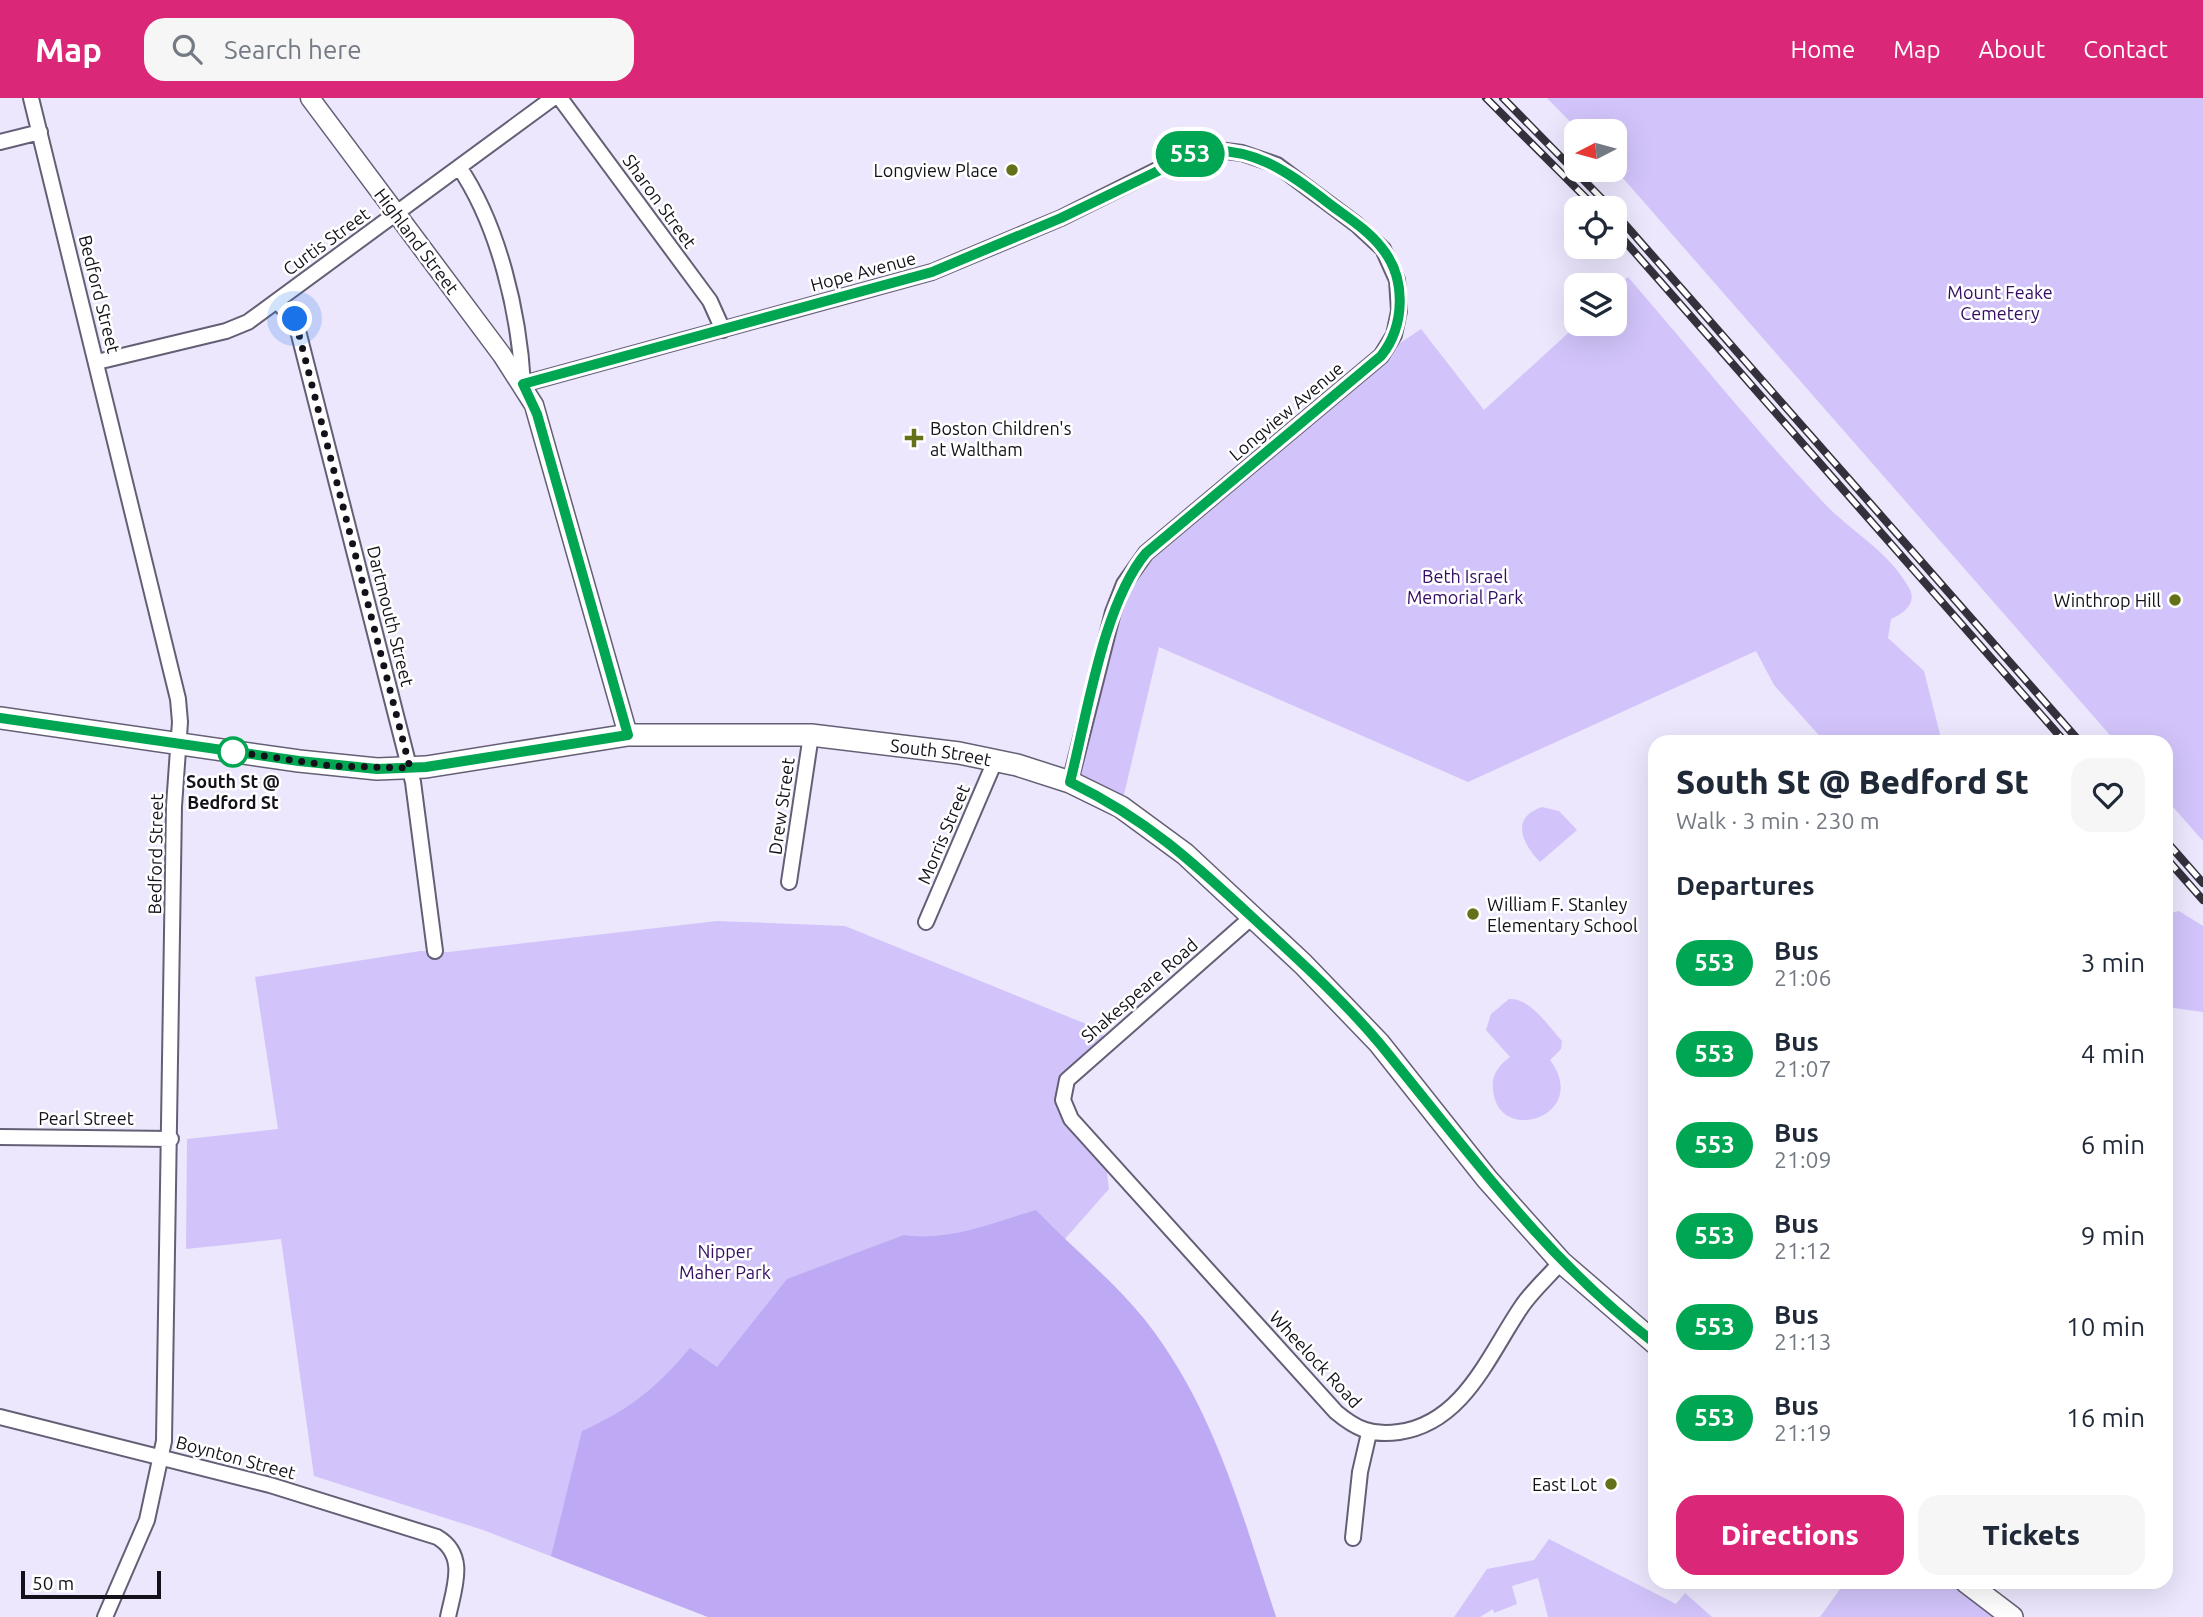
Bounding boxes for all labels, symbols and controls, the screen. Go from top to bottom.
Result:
search box [144,18,634,81]
icon: search [168,30,206,68]
text: Map [35,31,102,68]
text: Search here [224,35,362,64]
text: Home [1790,36,1855,63]
text: Map [1893,36,1940,63]
text: About [1978,36,2045,63]
text: Contact [2083,36,2168,63]
north arrow [1564,119,1628,182]
map controls [1564,119,1627,336]
line badge: 553 [1150,131,1230,177]
text: 553 [1170,140,1210,167]
street label: Sharon Street [619,150,701,252]
place label: Longview Place [874,160,998,180]
marker: Longview Place [1004,162,1020,178]
street label: Highland Street [371,184,463,298]
button: locate [1564,196,1627,259]
street label: Curtis Street [279,203,373,279]
street label: Bedford Street [76,233,124,355]
street label: Hope Avenue [808,247,918,295]
button: layers [1564,273,1627,336]
park label: Mount Feake Cemetery [1947,282,2053,323]
your location [277,301,312,336]
street label: Longview Avenue [1225,358,1347,464]
place label: Boston Children's at Waltham [930,418,1072,459]
marker: Boston Children's at Waltham [904,428,924,448]
street label: Dartmouth Street [364,544,418,688]
park label: Beth Israel Memorial Park [1407,566,1523,607]
place label: Winthrop Hill [2054,590,2161,610]
marker: Winthrop Hill [2167,592,2183,608]
street label: South Street [889,735,993,769]
marker: South St @ Bedford St [218,737,248,767]
street label: Drew Street [764,756,798,856]
button: heart [2071,758,2145,832]
text: South St @ Bedford St [1676,763,2029,800]
place label: South St @ Bedford St [186,771,280,812]
street label: Morris Street [913,781,973,887]
street label: Bedford Street [144,793,166,915]
text: Walk · 3 min · 230 m [1676,808,1880,833]
text: Departures [1676,871,1814,900]
place label: William F. Stanley Elementary School [1487,894,1638,935]
marker: William F. Stanley Elementary School [1465,906,1481,922]
street label: Shakespeare Road [1077,934,1201,1046]
text: Bus [1774,936,1819,965]
text: 3 min [2081,948,2145,977]
text: 553 [1694,949,1735,976]
text: 21:06 [1774,965,1832,990]
text: Bus [1774,1027,1819,1056]
text: 4 min [2081,1039,2145,1068]
text: 553 [1694,1040,1735,1067]
text: 21:07 [1774,1056,1832,1081]
street label: Pearl Street [38,1108,134,1128]
text: Bus [1774,1118,1819,1147]
text: 6 min [2081,1130,2145,1159]
text: 553 [1694,1131,1735,1158]
text: 21:09 [1774,1147,1832,1172]
text: Bus [1774,1209,1819,1238]
text: 9 min [2081,1221,2145,1250]
text: 553 [1694,1222,1735,1249]
text: 21:12 [1774,1238,1832,1263]
park label: Nipper Maher Park [679,1241,771,1282]
text: Bus [1774,1300,1819,1329]
street label: Wheelock Road [1266,1306,1366,1412]
text: 10 min [2066,1312,2145,1341]
text: 553 [1694,1313,1735,1340]
text: 21:13 [1774,1329,1832,1354]
text: Bus [1774,1391,1819,1420]
text: 16 min [2066,1403,2145,1432]
text: 553 [1694,1404,1735,1431]
text: 21:19 [1774,1420,1832,1445]
street label: Boynton Street [174,1431,298,1483]
place label: East Lot [1532,1474,1597,1494]
marker: East Lot [1603,1476,1619,1492]
button: Directions [1676,1495,1904,1575]
button: Tickets [1918,1495,2145,1575]
scale bar [21,1568,161,1600]
text: 50 m [32,1572,74,1594]

